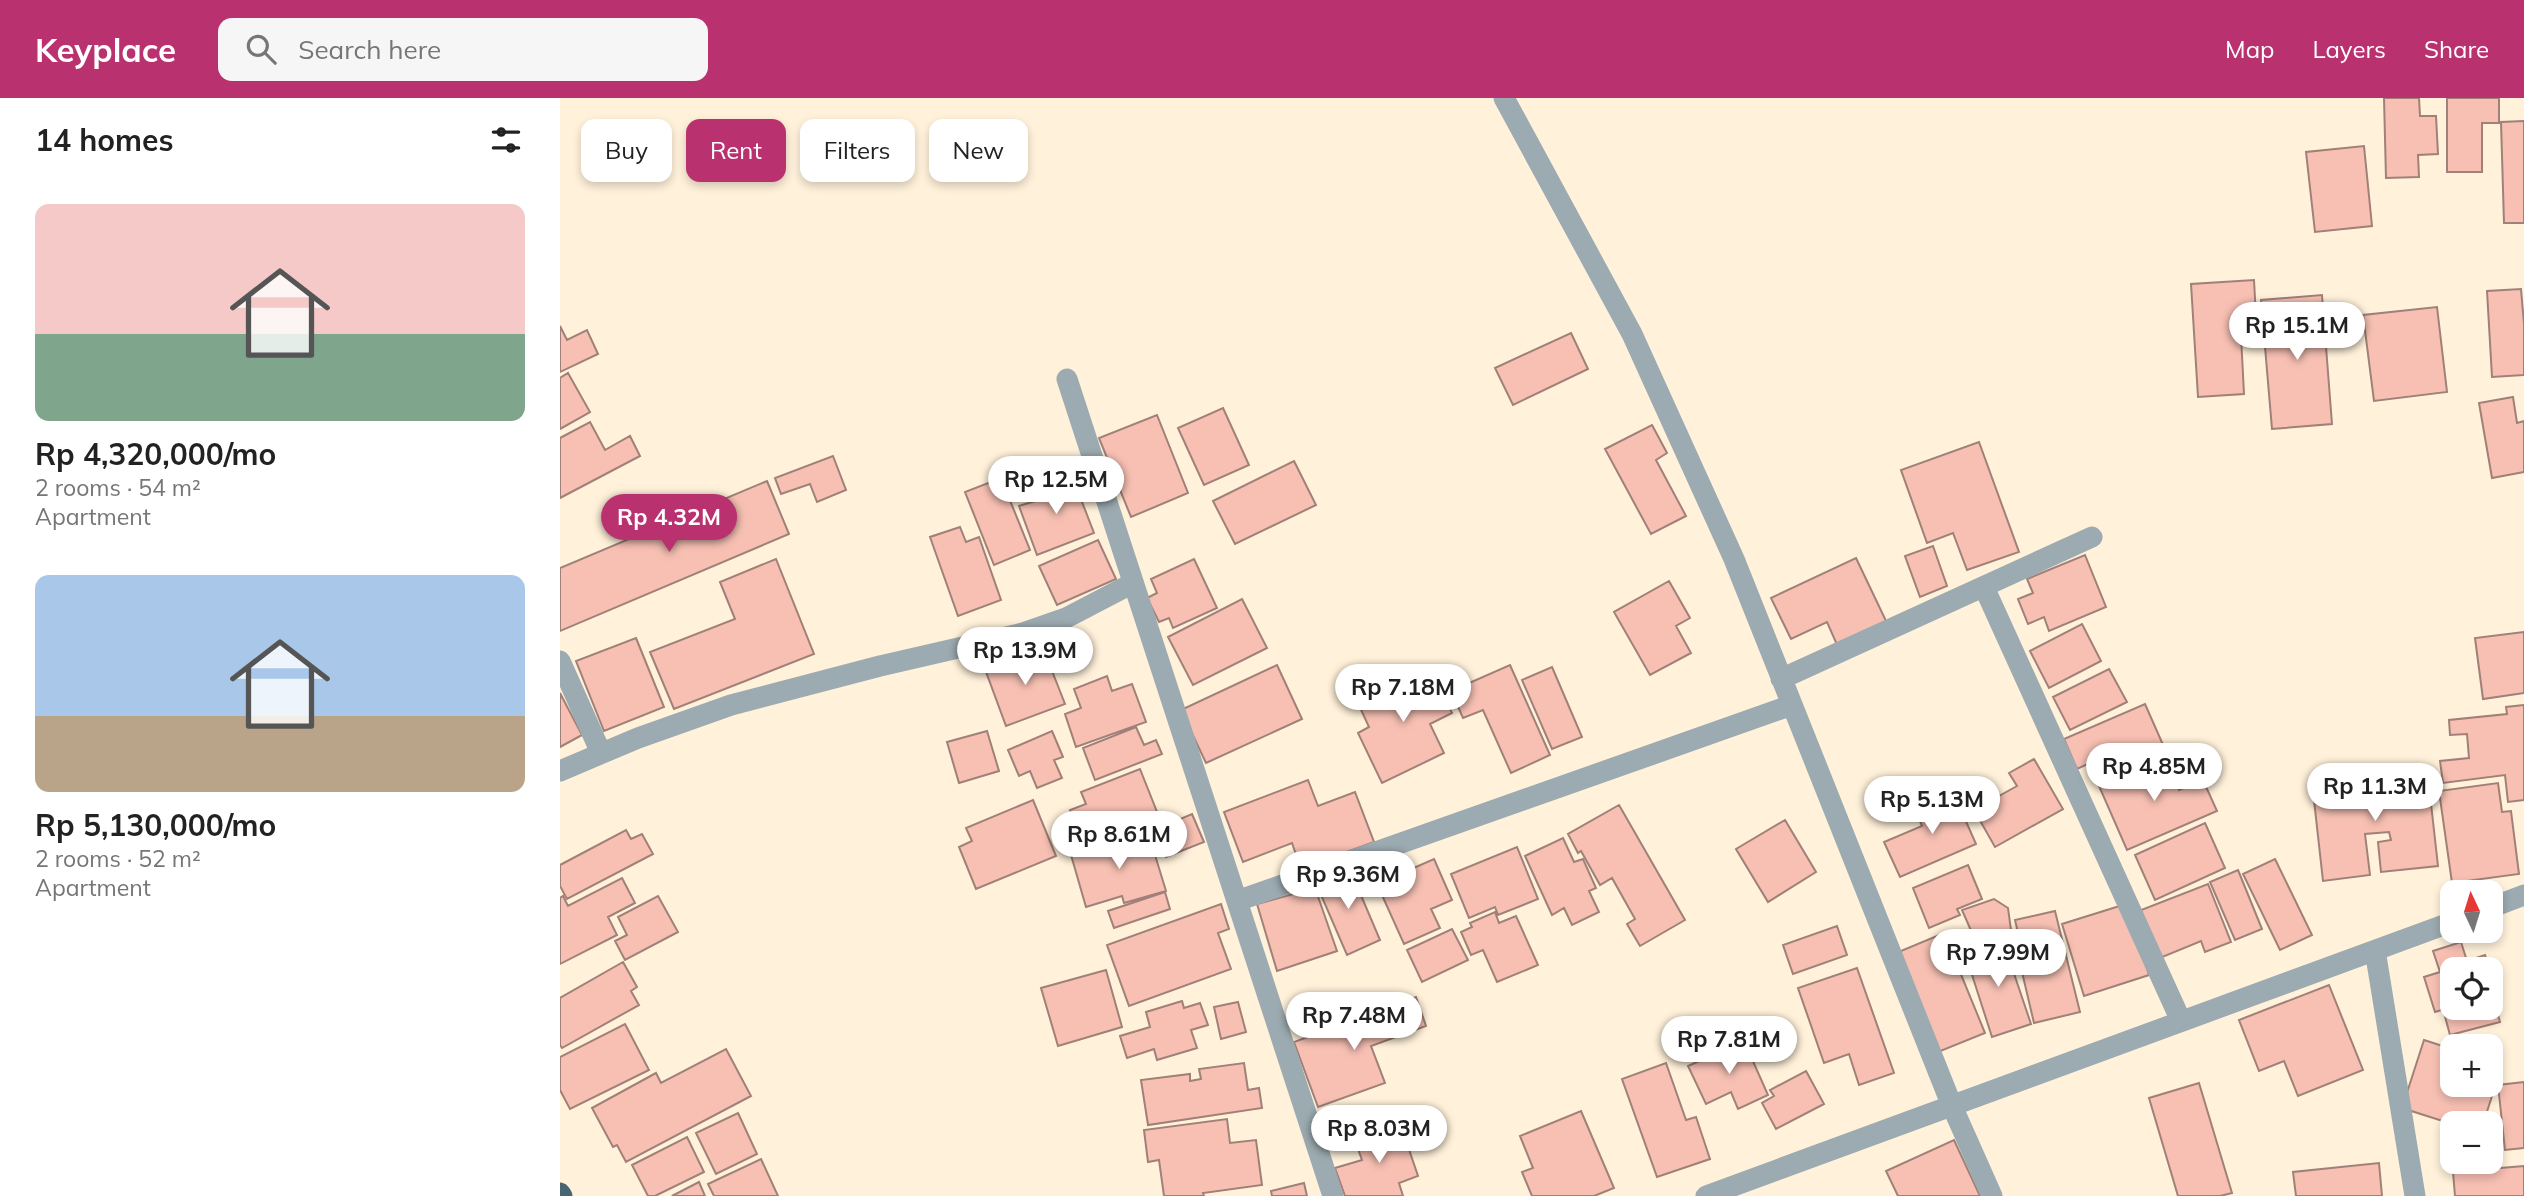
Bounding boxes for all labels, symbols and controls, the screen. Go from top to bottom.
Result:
search box [218,18,708,81]
text: Keyplace [35,29,176,70]
icon: search [242,30,280,68]
text: Search here [298,33,441,66]
text: Map [2225,34,2274,64]
text: Layers [2312,34,2386,64]
text: Share [2424,34,2489,64]
chip: Buy [581,119,672,182]
chip: Rent [686,119,786,182]
chip: Filters [800,119,915,182]
chip: New [929,119,1028,182]
text: 14 homes [35,121,174,159]
icon: filters [487,121,525,159]
icon: home [217,250,343,376]
pin: Rp 15.1M [2225,302,2369,362]
text: Rp 15.1M [2245,310,2349,339]
text: Rp 4,320,000/mo [35,435,276,473]
pin: Rp 12.5M [984,456,1128,516]
text: Rp 12.5M [1004,464,1108,493]
text: 2 rooms · 54 m² [35,473,201,502]
pin: Rp 4.32M [597,494,741,554]
text: Apartment [35,502,151,531]
text: Rp 4.32M [617,502,721,531]
icon: home [217,621,343,747]
pin: Rp 13.9M [953,628,1097,687]
text: Rp 13.9M [973,635,1077,664]
pin: Rp 7.18M [1331,664,1475,724]
text: Rp 7.18M [1351,672,1455,701]
pin: Rp 4.85M [2082,744,2226,803]
text: Rp 4.85M [2102,751,2206,780]
pin: Rp 11.3M [2303,764,2447,823]
text: Rp 11.3M [2323,771,2427,800]
pin: Rp 5.13M [1860,776,2004,836]
text: Rp 5.13M [1880,784,1984,813]
text: Rp 5,130,000/mo [35,806,276,844]
pin: Rp 8.61M [1047,812,1191,871]
text: Rp 8.61M [1067,819,1171,848]
text: 2 rooms · 52 m² [35,844,201,873]
pin: Rp 9.36M [1276,852,1420,911]
text: Rp 9.36M [1296,859,1400,888]
text: Apartment [35,873,151,902]
north arrow [2440,880,2502,943]
map controls [2440,880,2503,1174]
pin: Rp 7.99M [1926,930,2070,989]
text: Rp 7.99M [1946,937,2050,966]
button: locate [2440,957,2503,1020]
pin: Rp 7.48M [1282,992,1426,1052]
text: Rp 7.48M [1302,1000,1406,1029]
pin: Rp 7.81M [1657,1016,1801,1076]
text: Rp 7.81M [1677,1024,1781,1053]
button: + [2440,1034,2503,1097]
pin: Rp 8.03M [1307,1105,1451,1165]
button: − [2440,1111,2503,1174]
text: Rp 8.03M [1327,1113,1431,1142]

